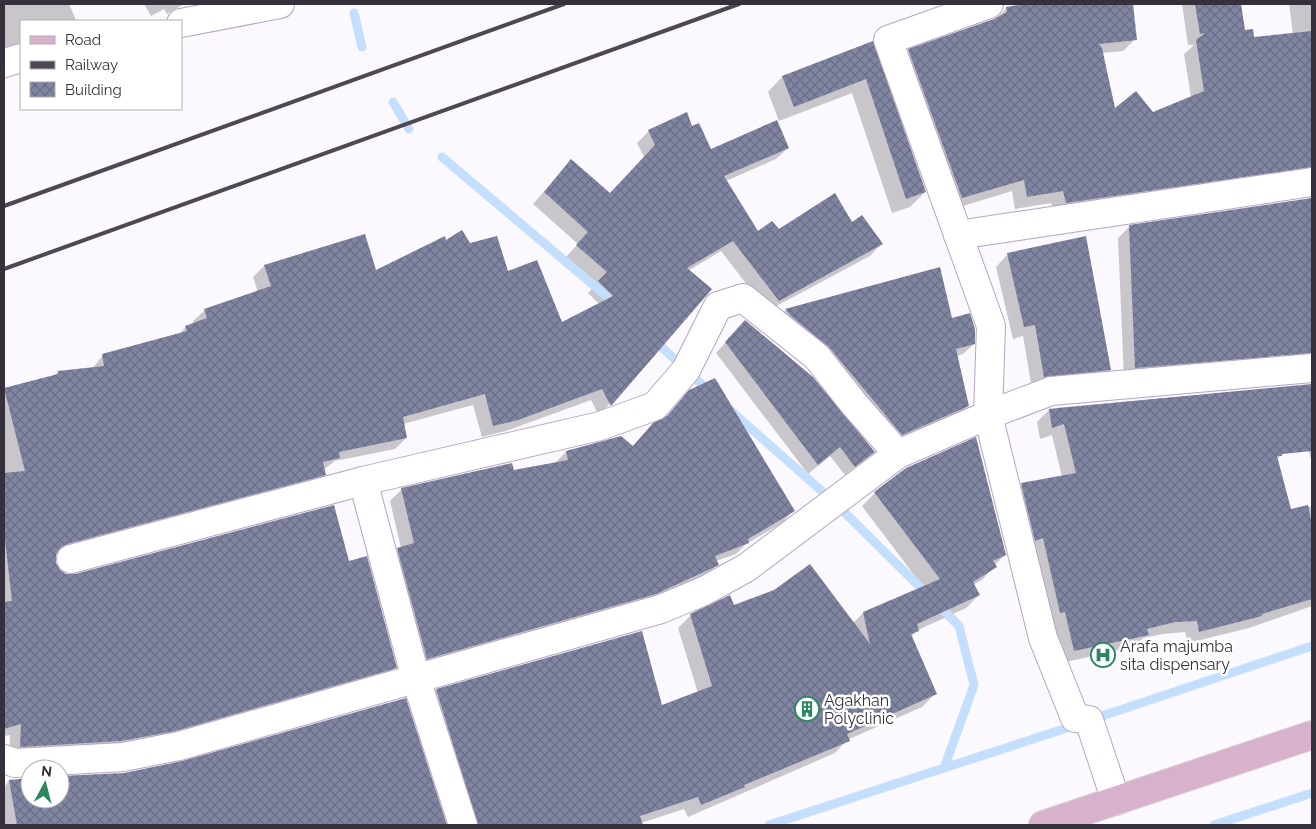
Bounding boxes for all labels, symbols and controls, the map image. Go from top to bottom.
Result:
legend [20,20,182,110]
text: Road [65,31,101,49]
text: Railway [65,56,118,74]
text: Building [65,81,122,99]
place label: Arafa majumba sita dispensary [1120,637,1233,674]
hospital icon: Arafa majumba sita dispensary [1090,642,1116,668]
place label: Agakhan Polyclinic [824,691,894,728]
building icon: Agakhan Polyclinic [794,696,820,722]
north arrow [20,759,70,809]
text: N [40,763,53,780]

